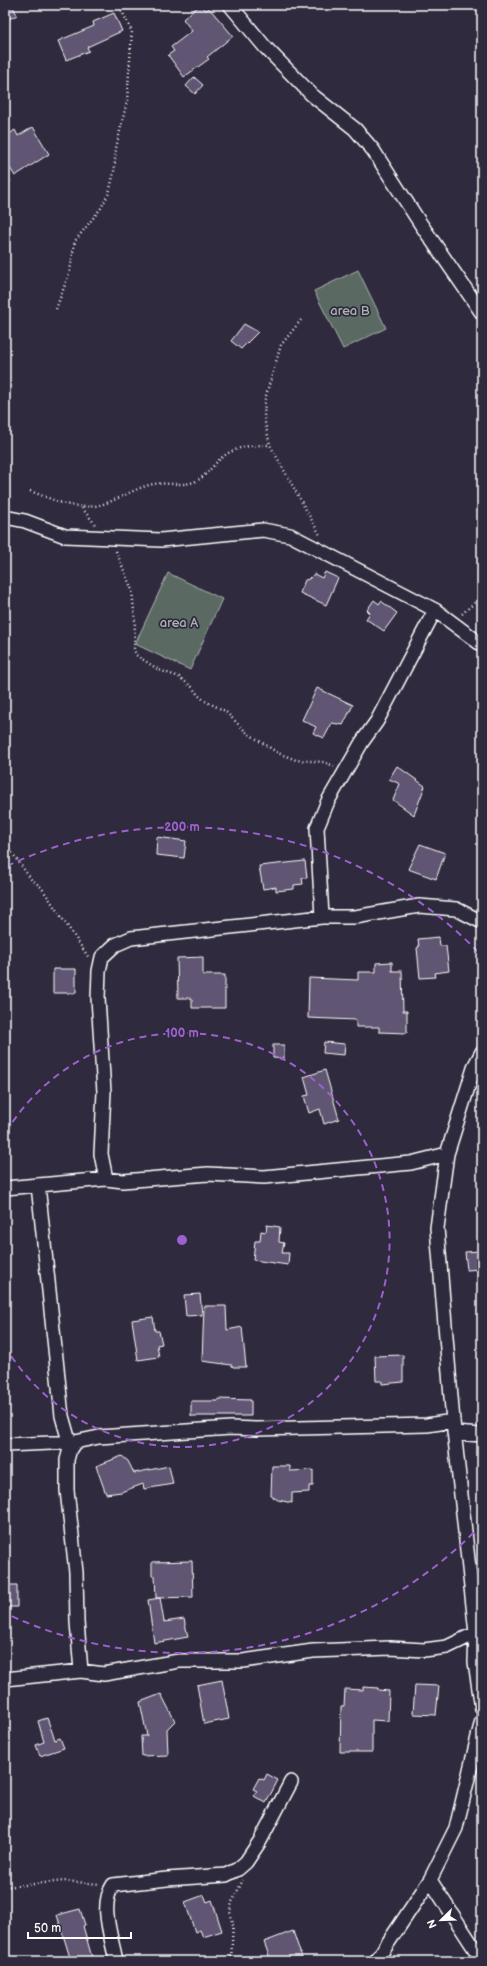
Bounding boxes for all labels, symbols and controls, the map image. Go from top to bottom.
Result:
park label: area B [330,303,370,319]
park label: area A [160,615,198,631]
text: 200 m [164,820,200,835]
text: 100 m [165,1026,199,1041]
centre of rings [175,1233,189,1247]
north arrow [421,1900,461,1940]
scale bar [28,1914,131,1940]
text: N [425,1917,440,1930]
text: 50 m [34,1921,61,1936]

